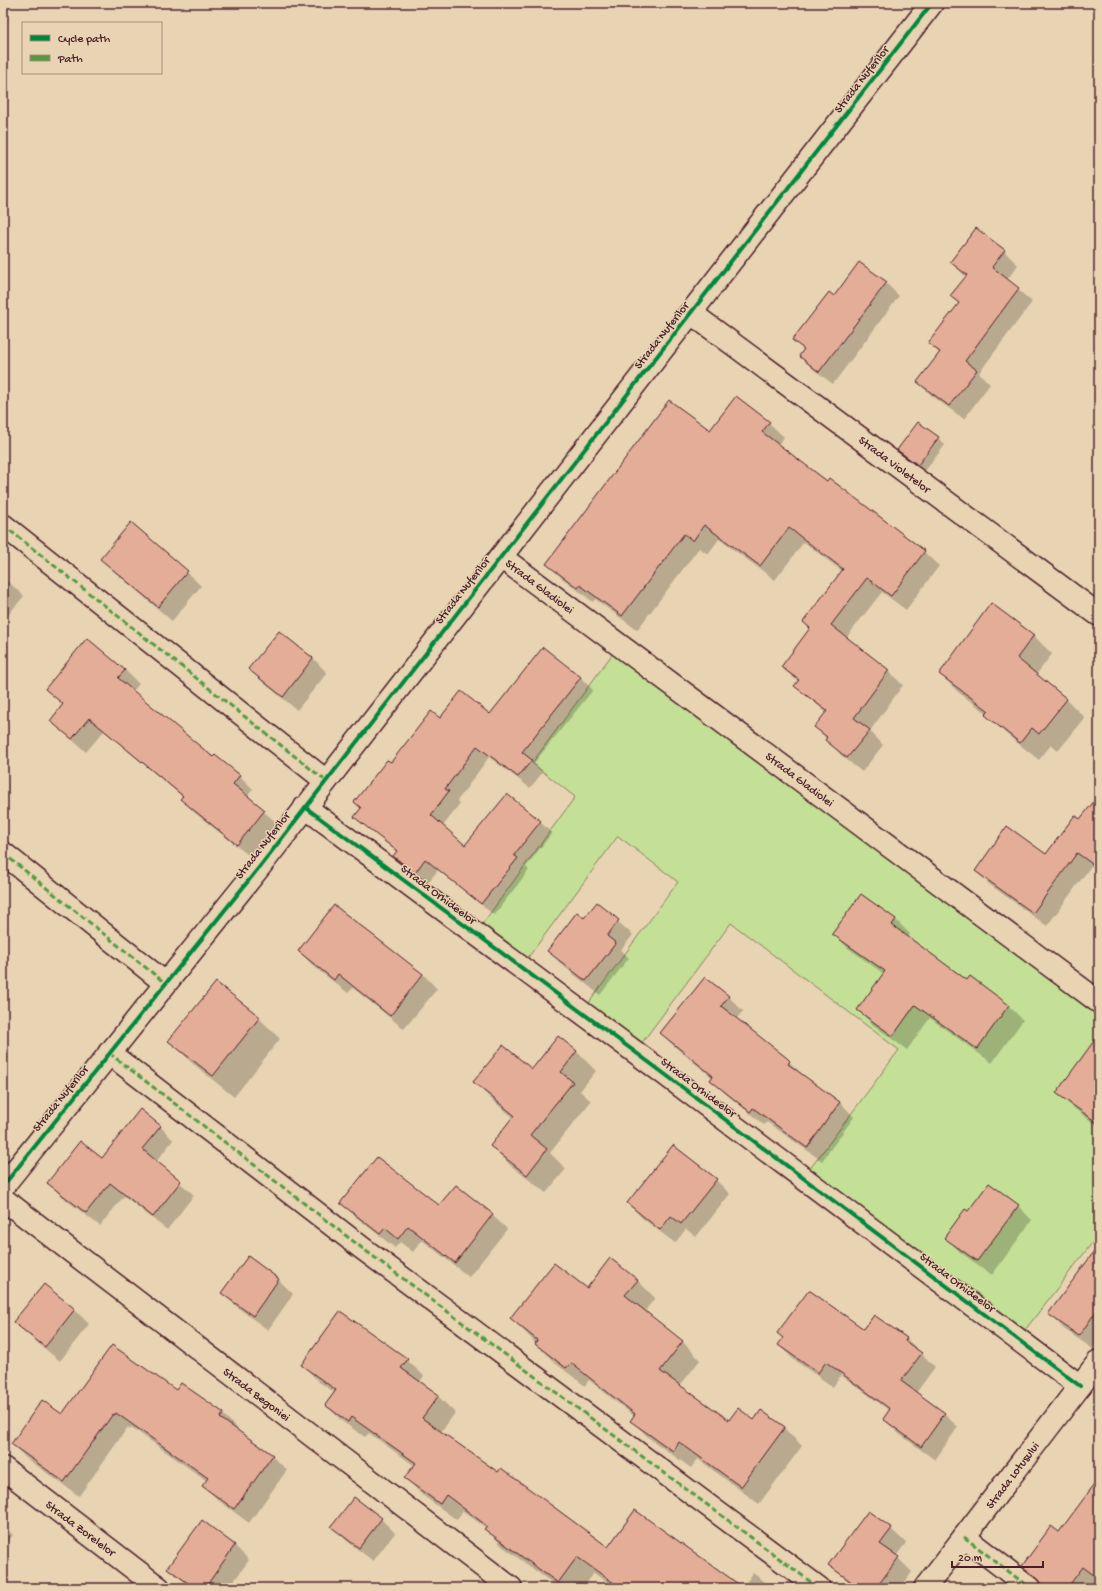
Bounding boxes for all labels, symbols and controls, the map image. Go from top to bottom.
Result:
legend [22,22,162,74]
text: Cycle path [58,33,111,47]
street label: Strada Nuferilor [832,43,894,117]
text: Path [57,53,83,67]
street label: Strada Nuferilor [632,299,694,373]
street label: Strada Violetelor [855,434,934,498]
street label: Strada Nuferilor [433,554,495,628]
street label: Strada Gladiolei [502,557,576,618]
street label: Strada Gladiolei [762,750,836,811]
street label: Strada Nuferilor [233,809,295,883]
street label: Strada Orhideelor [397,863,480,930]
street label: Strada Orhideelor [657,1056,740,1123]
street label: Strada Nuferilor [31,1062,94,1135]
street label: Strada Orhideelor [916,1251,999,1318]
street label: Strada Begoniei [219,1366,292,1426]
street label: Strada Lotusului [984,1440,1043,1512]
street label: Strada Zorelelor [42,1499,119,1562]
scale bar [952,1543,1043,1569]
text: 20 m [958,1552,983,1566]

